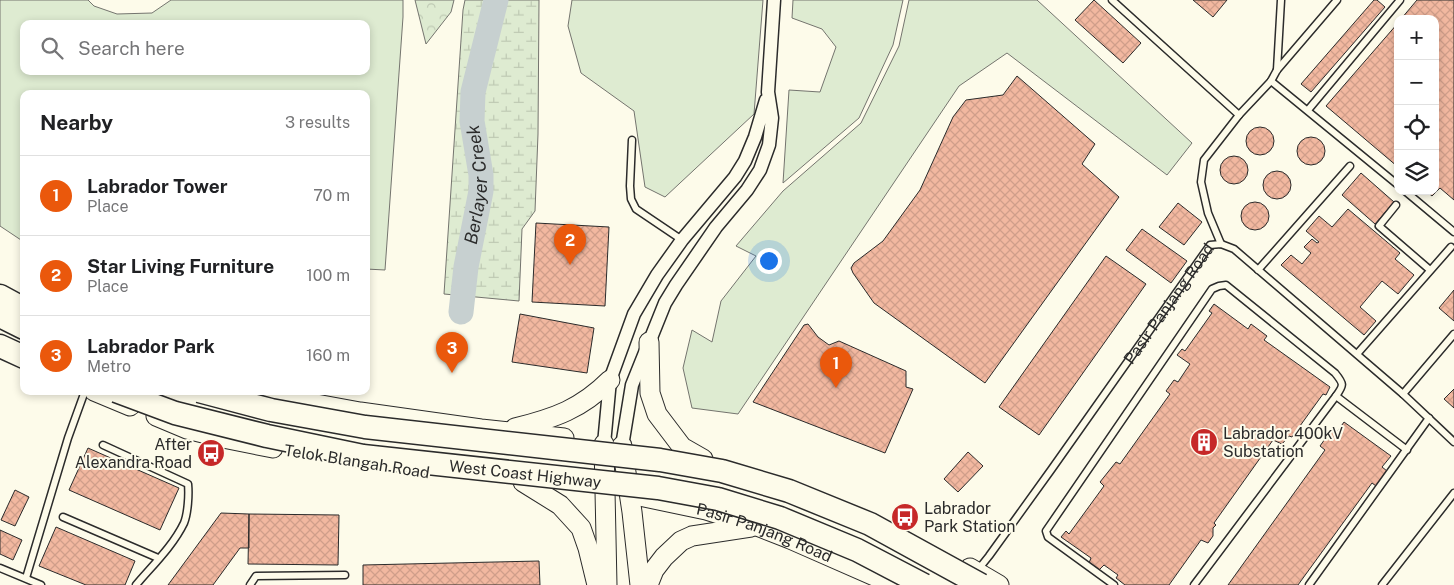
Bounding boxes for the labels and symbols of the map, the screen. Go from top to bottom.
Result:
water label: Berlayer Creek [460,123,491,246]
pin: 2 [554,224,586,265]
street label: Pasir Panjang Road [1120,240,1218,368]
your location [756,248,782,274]
pin: 3 [436,332,468,373]
pin: 1 [820,347,852,388]
place label: Labrador 400kV Substation [1223,424,1343,461]
building icon: Labrador 400kV Substation [1189,427,1219,457]
place label: After Alexandra Road [75,435,192,472]
bus stop icon: After Alexandra Road [196,438,226,468]
street label: Telok Blangah Road [283,441,431,482]
street label: West Coast Highway [448,456,603,492]
street label: Pasir Panjang Road [695,499,835,566]
place label: Labrador Park Station [924,499,1016,536]
bus stop icon: Labrador Park Station [890,502,920,532]

